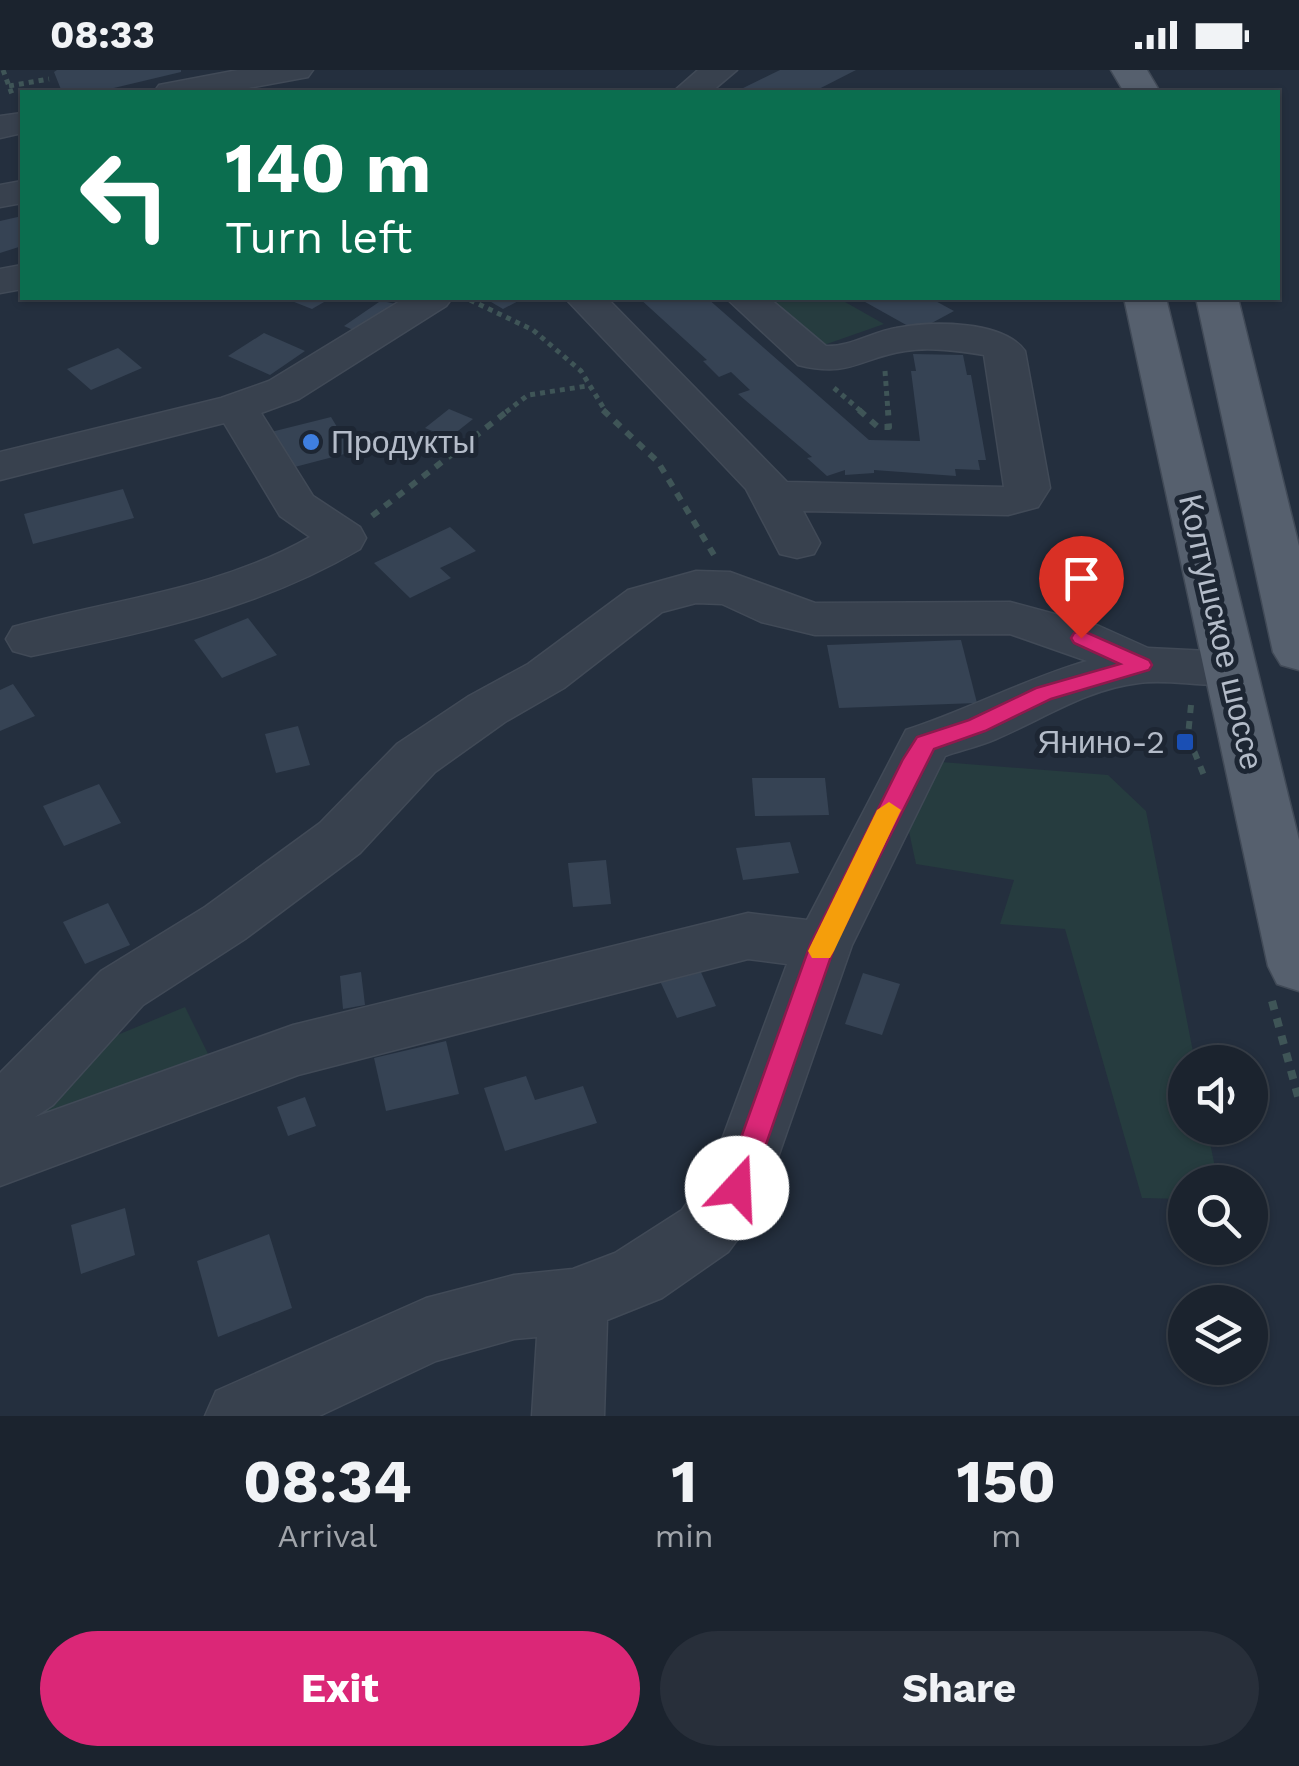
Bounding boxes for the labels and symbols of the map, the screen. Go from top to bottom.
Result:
place label: Продукты [331,423,476,461]
marker: Продукты [300,431,322,453]
street label: Колтушское шоссе [1171,491,1271,773]
pin [1039,536,1124,639]
place label: Янино-2 [1037,723,1165,761]
marker: Янино-2 [1174,731,1196,753]
position arrow [685,1136,789,1240]

